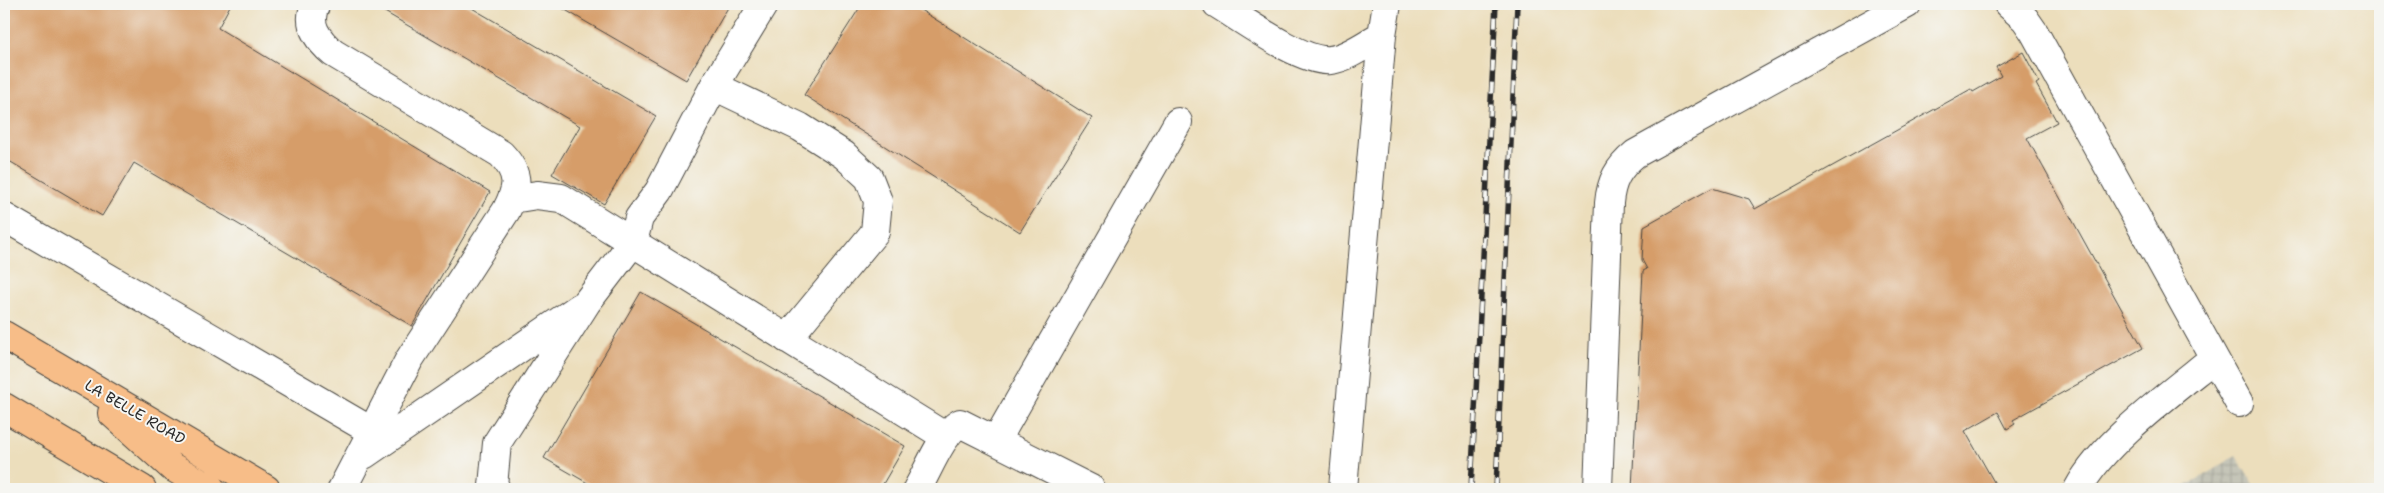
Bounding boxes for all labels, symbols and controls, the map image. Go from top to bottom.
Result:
street label: LA BELLE ROAD [81,375,189,449]

